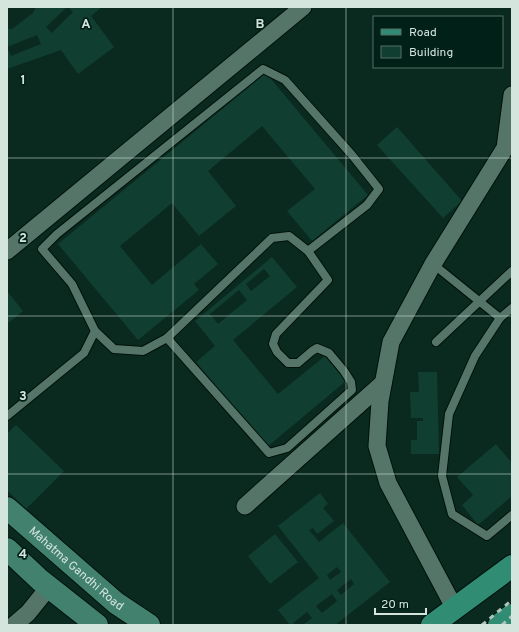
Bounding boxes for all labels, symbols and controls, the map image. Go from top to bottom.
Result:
legend [373,16,503,68]
text: A [81,17,91,33]
text: B [256,17,265,33]
text: Road [409,25,437,41]
text: Building [409,45,453,61]
text: 1 [20,73,26,89]
text: 2 [19,231,27,247]
text: 3 [19,389,27,405]
street label: Mahatma Gandhi Road [25,523,126,615]
text: 4 [19,547,27,563]
scale bar [375,590,426,616]
text: 20 m [381,597,409,613]

